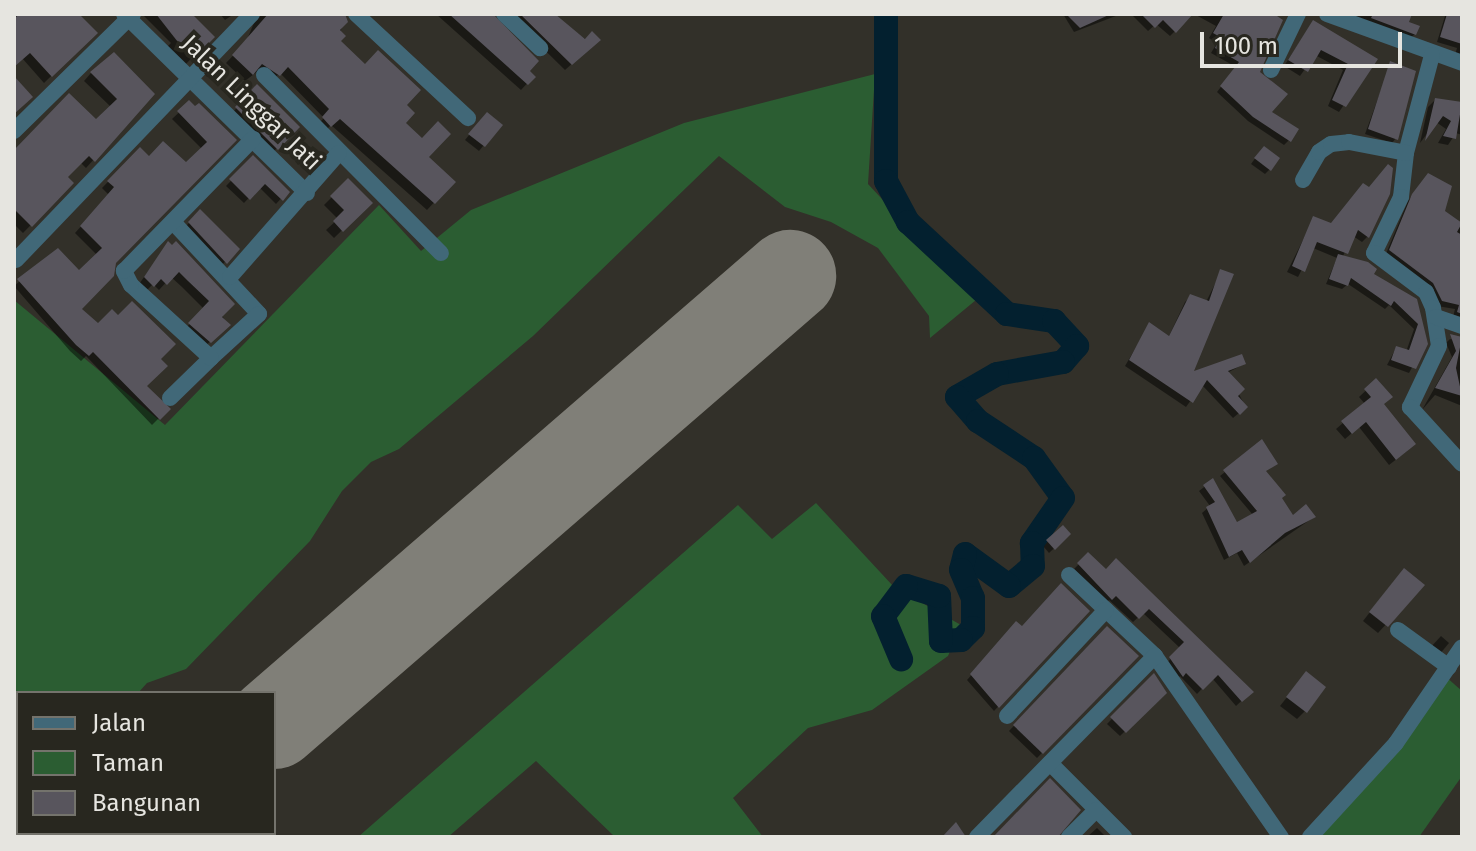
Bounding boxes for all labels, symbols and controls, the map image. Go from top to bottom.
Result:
scale bar [1204,16,1406,66]
street label: Jalan Linggar Jati [175,29,327,177]
text: 100 m [1214,32,1278,60]
legend [16,691,276,835]
text: Jalan [92,709,146,737]
text: Taman [92,749,164,777]
text: Bangunan [92,789,201,817]

